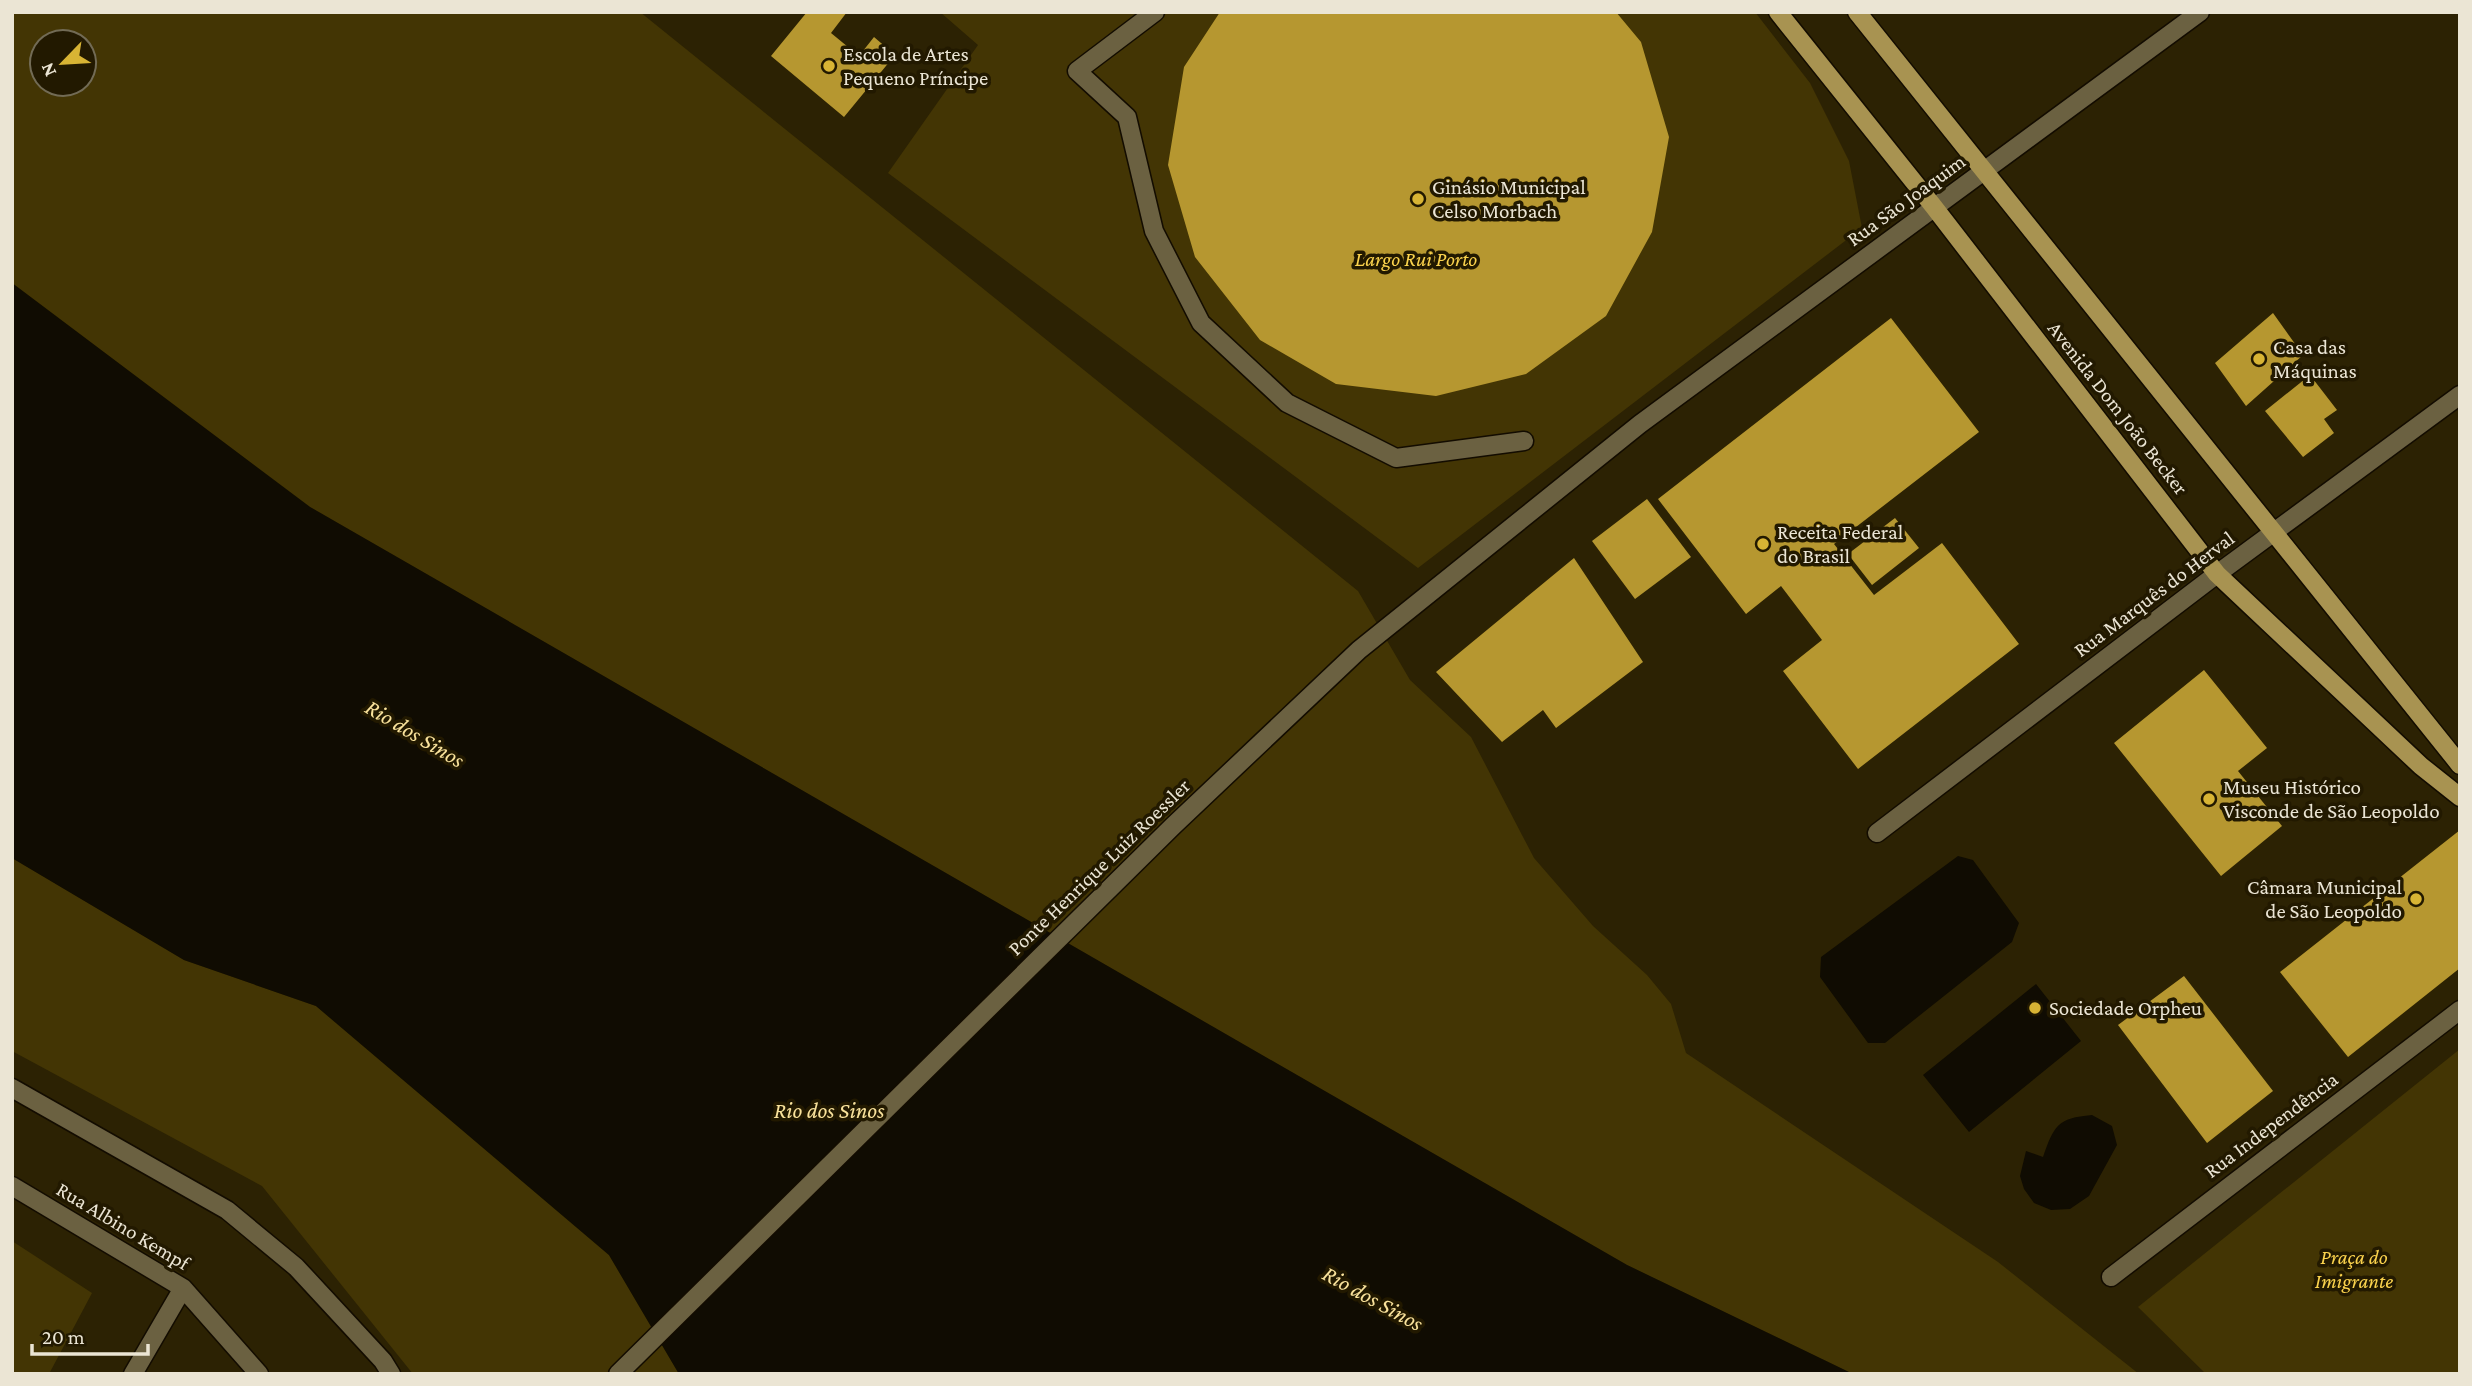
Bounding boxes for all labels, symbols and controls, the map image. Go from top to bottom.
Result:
north arrow [28,28,98,98]
place label: Escola de Artes Pequeno Príncipe [843,42,988,90]
marker: Escola de Artes Pequeno Príncipe [821,58,837,74]
text: N [36,60,60,80]
street label: Rua São Joaquim [1842,149,1970,251]
place label: Ginásio Municipal Celso Morbach [1432,175,1586,223]
marker: Ginásio Municipal Celso Morbach [1410,191,1426,207]
park label: Largo Rui Porto [1355,247,1477,271]
street label: Avenida Dom João Becker [2043,316,2194,500]
place label: Casa das Máquinas [2273,335,2357,383]
marker: Casa das Máquinas [2251,351,2267,367]
place label: Receita Federal do Brasil [1777,520,1903,568]
street label: Rua Marquês do Herval [2069,526,2239,662]
marker: Receita Federal do Brasil [1755,536,1771,552]
water label: Rio dos Sinos [361,693,470,773]
street label: Ponte Henrique Luiz Roessler [1003,773,1195,960]
place label: Museu Histórico Visconde de São Leopoldo [2223,775,2440,823]
marker: Museu Histórico Visconde de São Leopoldo [2201,791,2217,807]
place label: Câmara Municipal de São Leopoldo [2247,875,2402,923]
marker: Câmara Municipal de São Leopoldo [2408,891,2424,907]
place label: Sociedade Orpheu [2049,996,2202,1020]
marker: Sociedade Orpheu [2027,1000,2043,1016]
street label: Rua Independência [2199,1067,2343,1183]
water label: Rio dos Sinos [774,1097,885,1123]
street label: Rua Albino Kempf [52,1177,195,1276]
park label: Praça do Imigrante [2315,1245,2393,1293]
water label: Rio dos Sinos [1318,1260,1428,1337]
scale bar [32,1312,147,1356]
text: 20 m [42,1325,85,1349]

